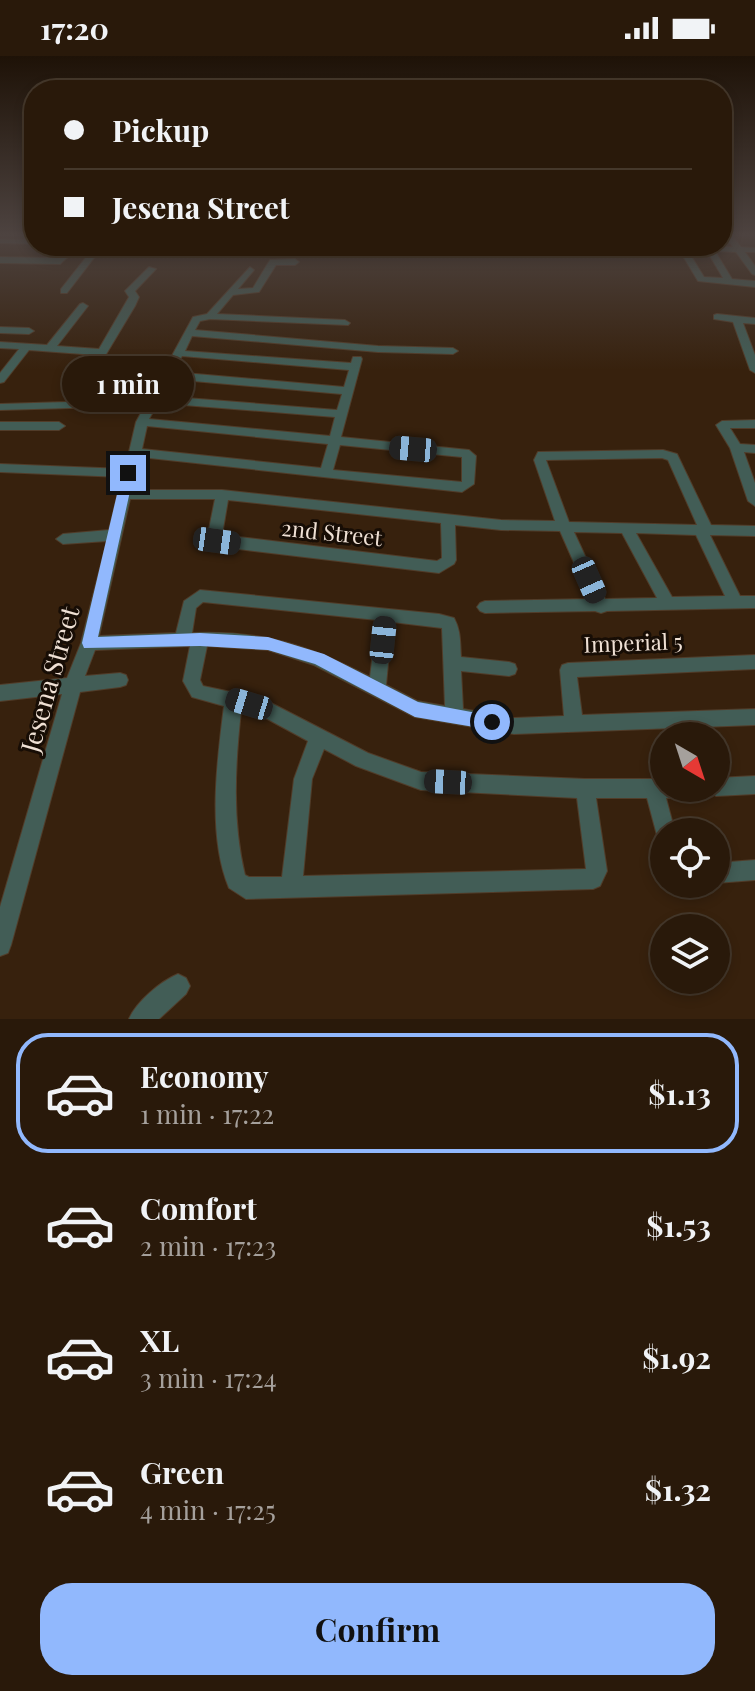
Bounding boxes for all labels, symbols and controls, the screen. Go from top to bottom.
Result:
text: 17:20 [40,8,109,48]
text: Pickup [112,110,209,150]
text: Jesena Street [112,187,290,227]
callout: 1 min [62,357,194,413]
text: 1 min [96,366,160,401]
car [388,435,438,463]
route end [110,455,146,491]
street label: 2nd Street [280,512,385,552]
car [192,526,242,556]
car [568,553,610,607]
street label: Jesena Street [11,601,87,757]
car [369,615,397,665]
street label: Imperial 5 [583,625,683,659]
car [223,686,275,722]
route start [474,704,510,740]
north arrow [650,722,730,802]
map controls [650,722,730,994]
car [423,769,473,795]
button: locate [650,818,730,898]
button: layers [650,914,730,994]
text: Economy [140,1056,269,1096]
icon: car [44,1057,116,1129]
text: $1.13 [648,1073,711,1113]
text: 1 min · 17:22 [140,1096,274,1131]
text: Comfort [140,1188,257,1228]
icon: car [44,1189,116,1261]
text: $1.53 [646,1205,711,1245]
text: 2 min · 17:23 [140,1228,276,1263]
text: XL [140,1320,179,1360]
icon: car [44,1321,116,1393]
text: $1.92 [642,1337,711,1377]
text: 3 min · 17:24 [140,1360,277,1395]
text: Green [140,1452,224,1492]
icon: car [44,1453,116,1525]
text: $1.32 [645,1469,711,1509]
text: 4 min · 17:25 [140,1492,276,1527]
button: Confirm [40,1583,715,1675]

